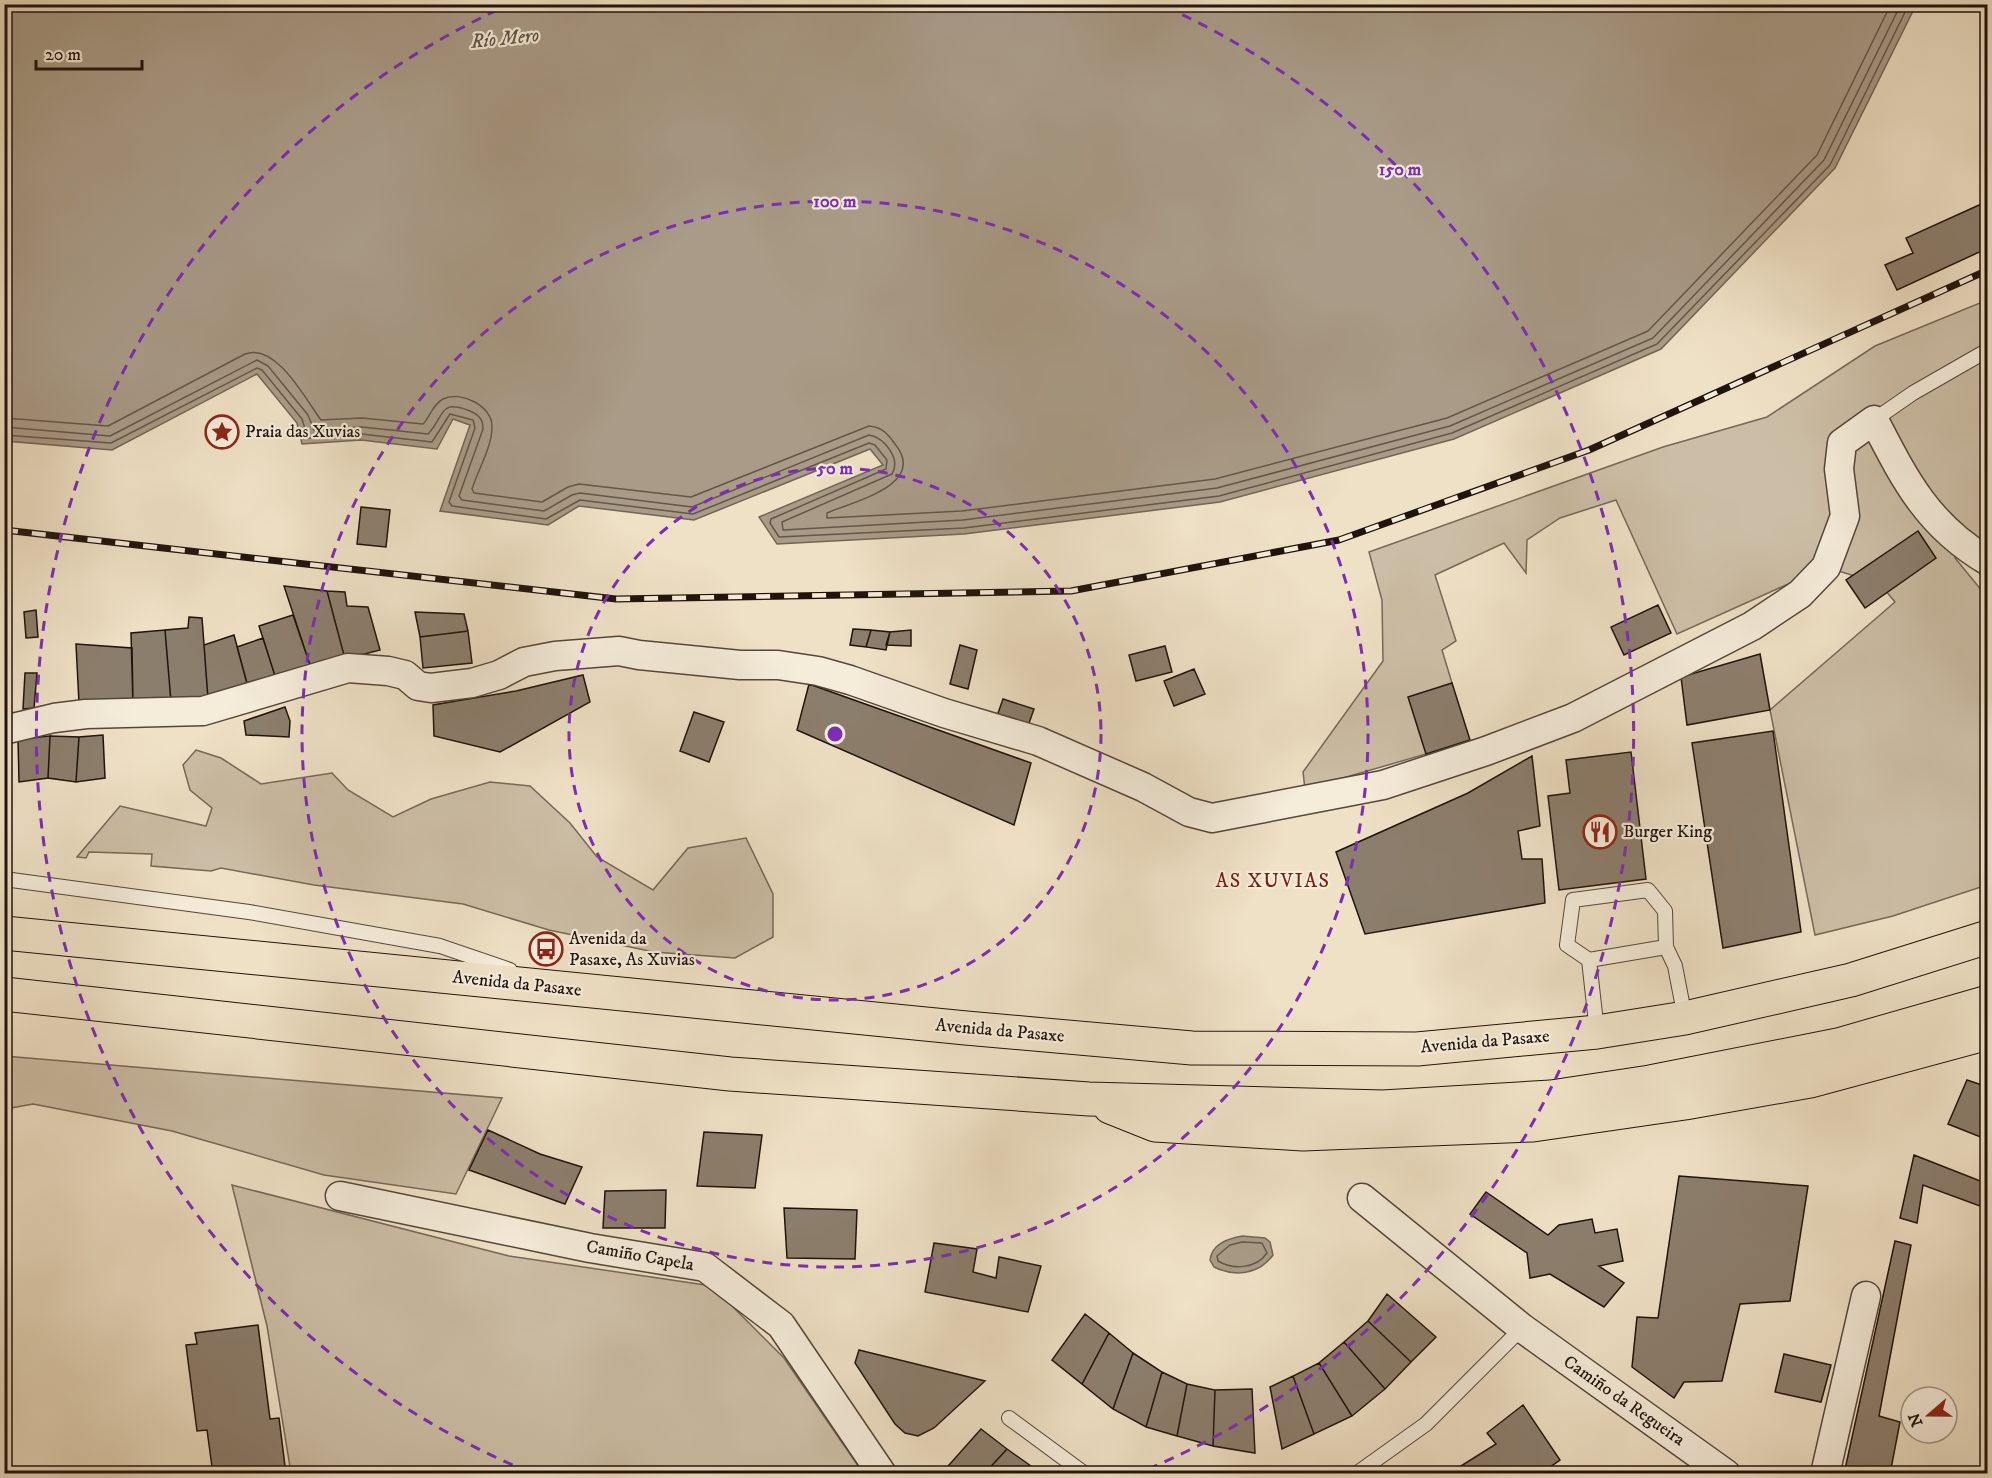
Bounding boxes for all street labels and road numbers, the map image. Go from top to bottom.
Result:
street label: Avenida da Pasaxe [451,966,583,1002]
street label: Avenida da Pasaxe [935,1014,1065,1048]
street label: Avenida da Pasaxe [1420,1025,1550,1059]
street label: Camiño Capela [584,1236,696,1276]
street label: Camiño da Regueira [1559,1351,1689,1451]

